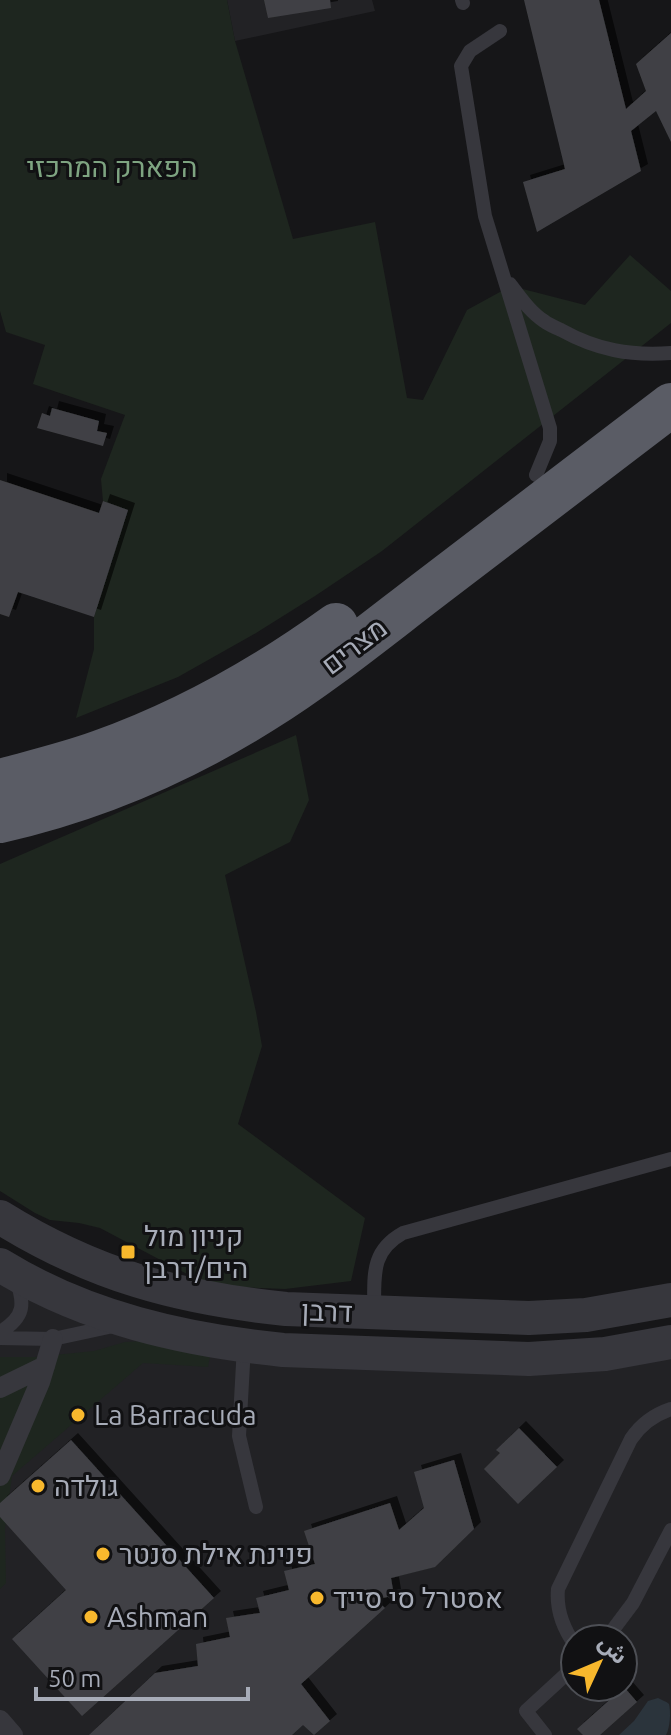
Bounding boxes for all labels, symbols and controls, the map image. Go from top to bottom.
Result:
park label: הפארק המרכזי [27,151,197,183]
street label: מצרים [315,611,392,680]
place label: קניון מול הים/דרבן [144,1220,248,1284]
marker: קניון מול הים/דרבן [119,1243,137,1261]
street label: דרבן [301,1294,353,1328]
place label: La Barracuda [94,1399,257,1430]
marker: La Barracuda [69,1406,87,1424]
place label: גולדה [54,1470,119,1501]
marker: גולדה [29,1477,47,1495]
place label: פנינת אילת סנטר [119,1538,313,1569]
marker: פנינת אילת סנטר [94,1545,112,1563]
place label: אסטרל סי סייד [333,1582,503,1613]
marker: אסטרל סי סייד [308,1589,326,1607]
place label: Ashman [107,1601,208,1632]
marker: Ashman [82,1608,100,1626]
north arrow [559,1623,639,1703]
text: ش [594,1629,633,1669]
scale bar [36,1651,248,1701]
text: 50 m [48,1665,101,1692]

